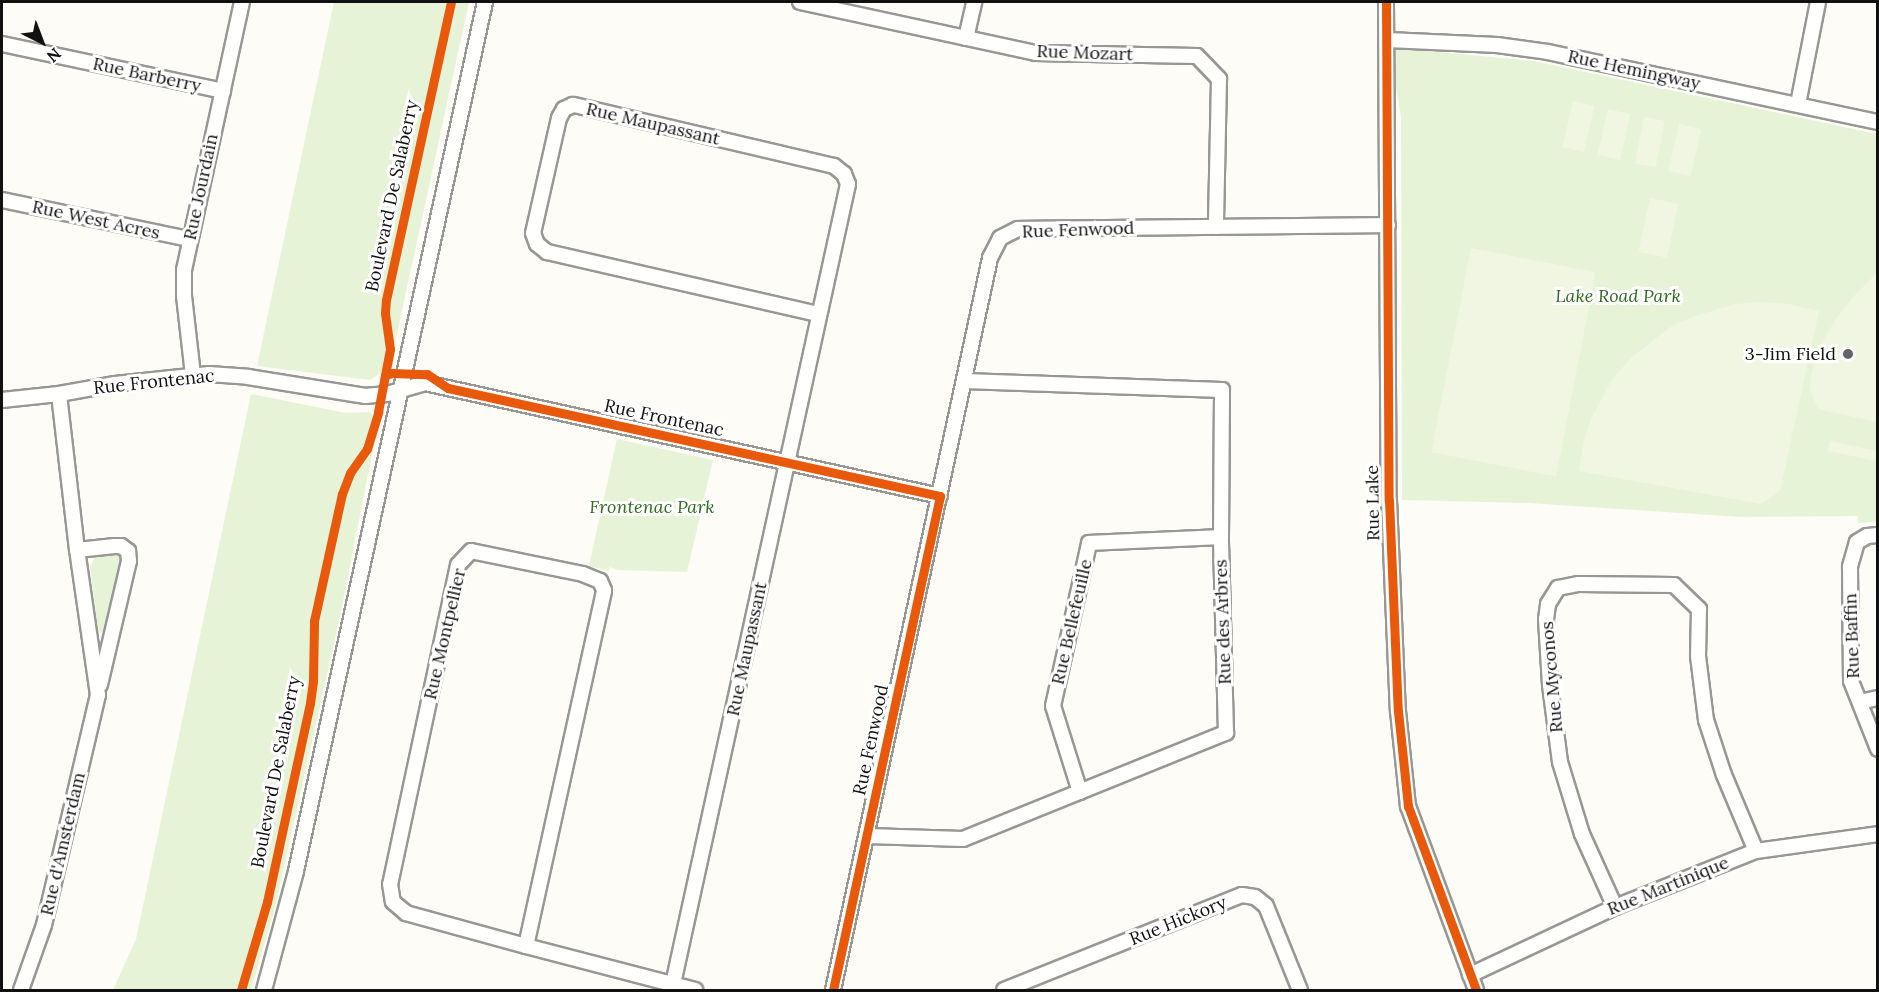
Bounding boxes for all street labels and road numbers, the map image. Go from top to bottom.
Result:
street label: Rue Mozart [1036,41,1134,65]
street label: Rue Hemingway [1566,45,1702,95]
street label: Rue Barberry [91,53,203,97]
street label: Boulevard De Salaberry [361,98,423,294]
street label: Rue Maupassant [584,98,722,150]
street label: Rue Jourdain [179,132,223,242]
street label: Rue West Acres [30,196,162,244]
street label: Rue Fenwood [1021,217,1135,243]
street label: Rue Frontenac [92,365,216,399]
street label: Rue Frontenac [602,395,726,441]
street label: Rue Lake [1362,465,1384,541]
street label: Rue Bellefeuille [1047,557,1097,687]
street label: Rue des Arbres [1210,559,1236,685]
street label: Rue Montpellier [419,566,471,702]
street label: Rue Maupassant [722,580,772,718]
street label: Rue Baffin [1840,593,1864,679]
street label: Rue Myconos [1536,620,1568,734]
street label: Boulevard De Salaberry [247,674,305,870]
street label: Rue Fenwood [849,683,893,797]
street label: Rue d'Amsterdam [36,770,90,918]
street label: Rue Martinique [1604,852,1732,920]
street label: Rue Hickory [1126,892,1230,950]

